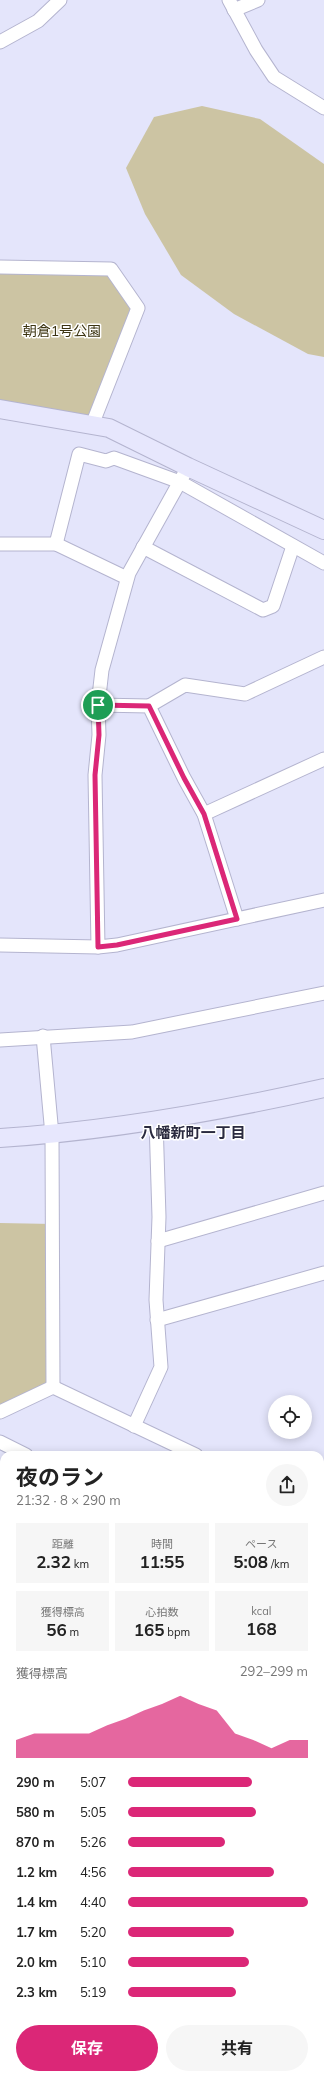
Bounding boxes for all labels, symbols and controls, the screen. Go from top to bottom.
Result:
park label: 朝倉1号公園 [23,322,101,340]
pin [81,688,115,722]
icon: arrive [87,694,109,716]
district label: 八幡新町一丁目 [140,1123,246,1142]
map controls [268,1395,312,1439]
button: locate [268,1395,312,1439]
text: 夜のラン [16,1463,104,1491]
button: share [266,1464,308,1506]
text: 21:32 · 8 × 290 m [16,1492,121,1508]
text: 距離 [52,1537,74,1551]
text: 時間 [151,1537,173,1551]
text: ペース [245,1537,278,1551]
text: 2.32 [36,1551,71,1572]
text: 11:55 [139,1551,185,1572]
text: 5:08 [233,1551,268,1572]
text: km [71,1557,89,1571]
text: /km [268,1557,289,1571]
text: kcal [251,1604,271,1618]
text: 獲得標高 [41,1605,85,1619]
text: 心拍数 [145,1605,178,1619]
text: 168 [246,1618,277,1639]
text: 56 [46,1619,67,1640]
text: 165 [134,1619,164,1640]
text: m [67,1625,79,1639]
text: bpm [164,1625,190,1639]
text: 292–299 m [240,1663,308,1679]
text: 獲得標高 [16,1665,68,1681]
text: 290 m [16,1774,55,1790]
text: 5:07 [80,1774,106,1790]
text: 580 m [16,1804,55,1820]
text: 5:05 [80,1804,106,1820]
text: 870 m [16,1834,55,1850]
text: 5:26 [80,1834,106,1850]
text: 1.2 km [16,1864,57,1880]
text: 4:56 [80,1864,106,1880]
text: 1.4 km [16,1894,57,1910]
text: 4:40 [80,1894,106,1910]
text: 1.7 km [16,1924,57,1940]
text: 5:20 [80,1924,106,1940]
text: 2.0 km [16,1954,57,1970]
text: 5:10 [80,1954,106,1970]
text: 2.3 km [16,1984,57,2000]
text: 5:19 [80,1984,106,2000]
button: 保存 [16,2025,158,2071]
button: 共有 [166,2025,308,2071]

